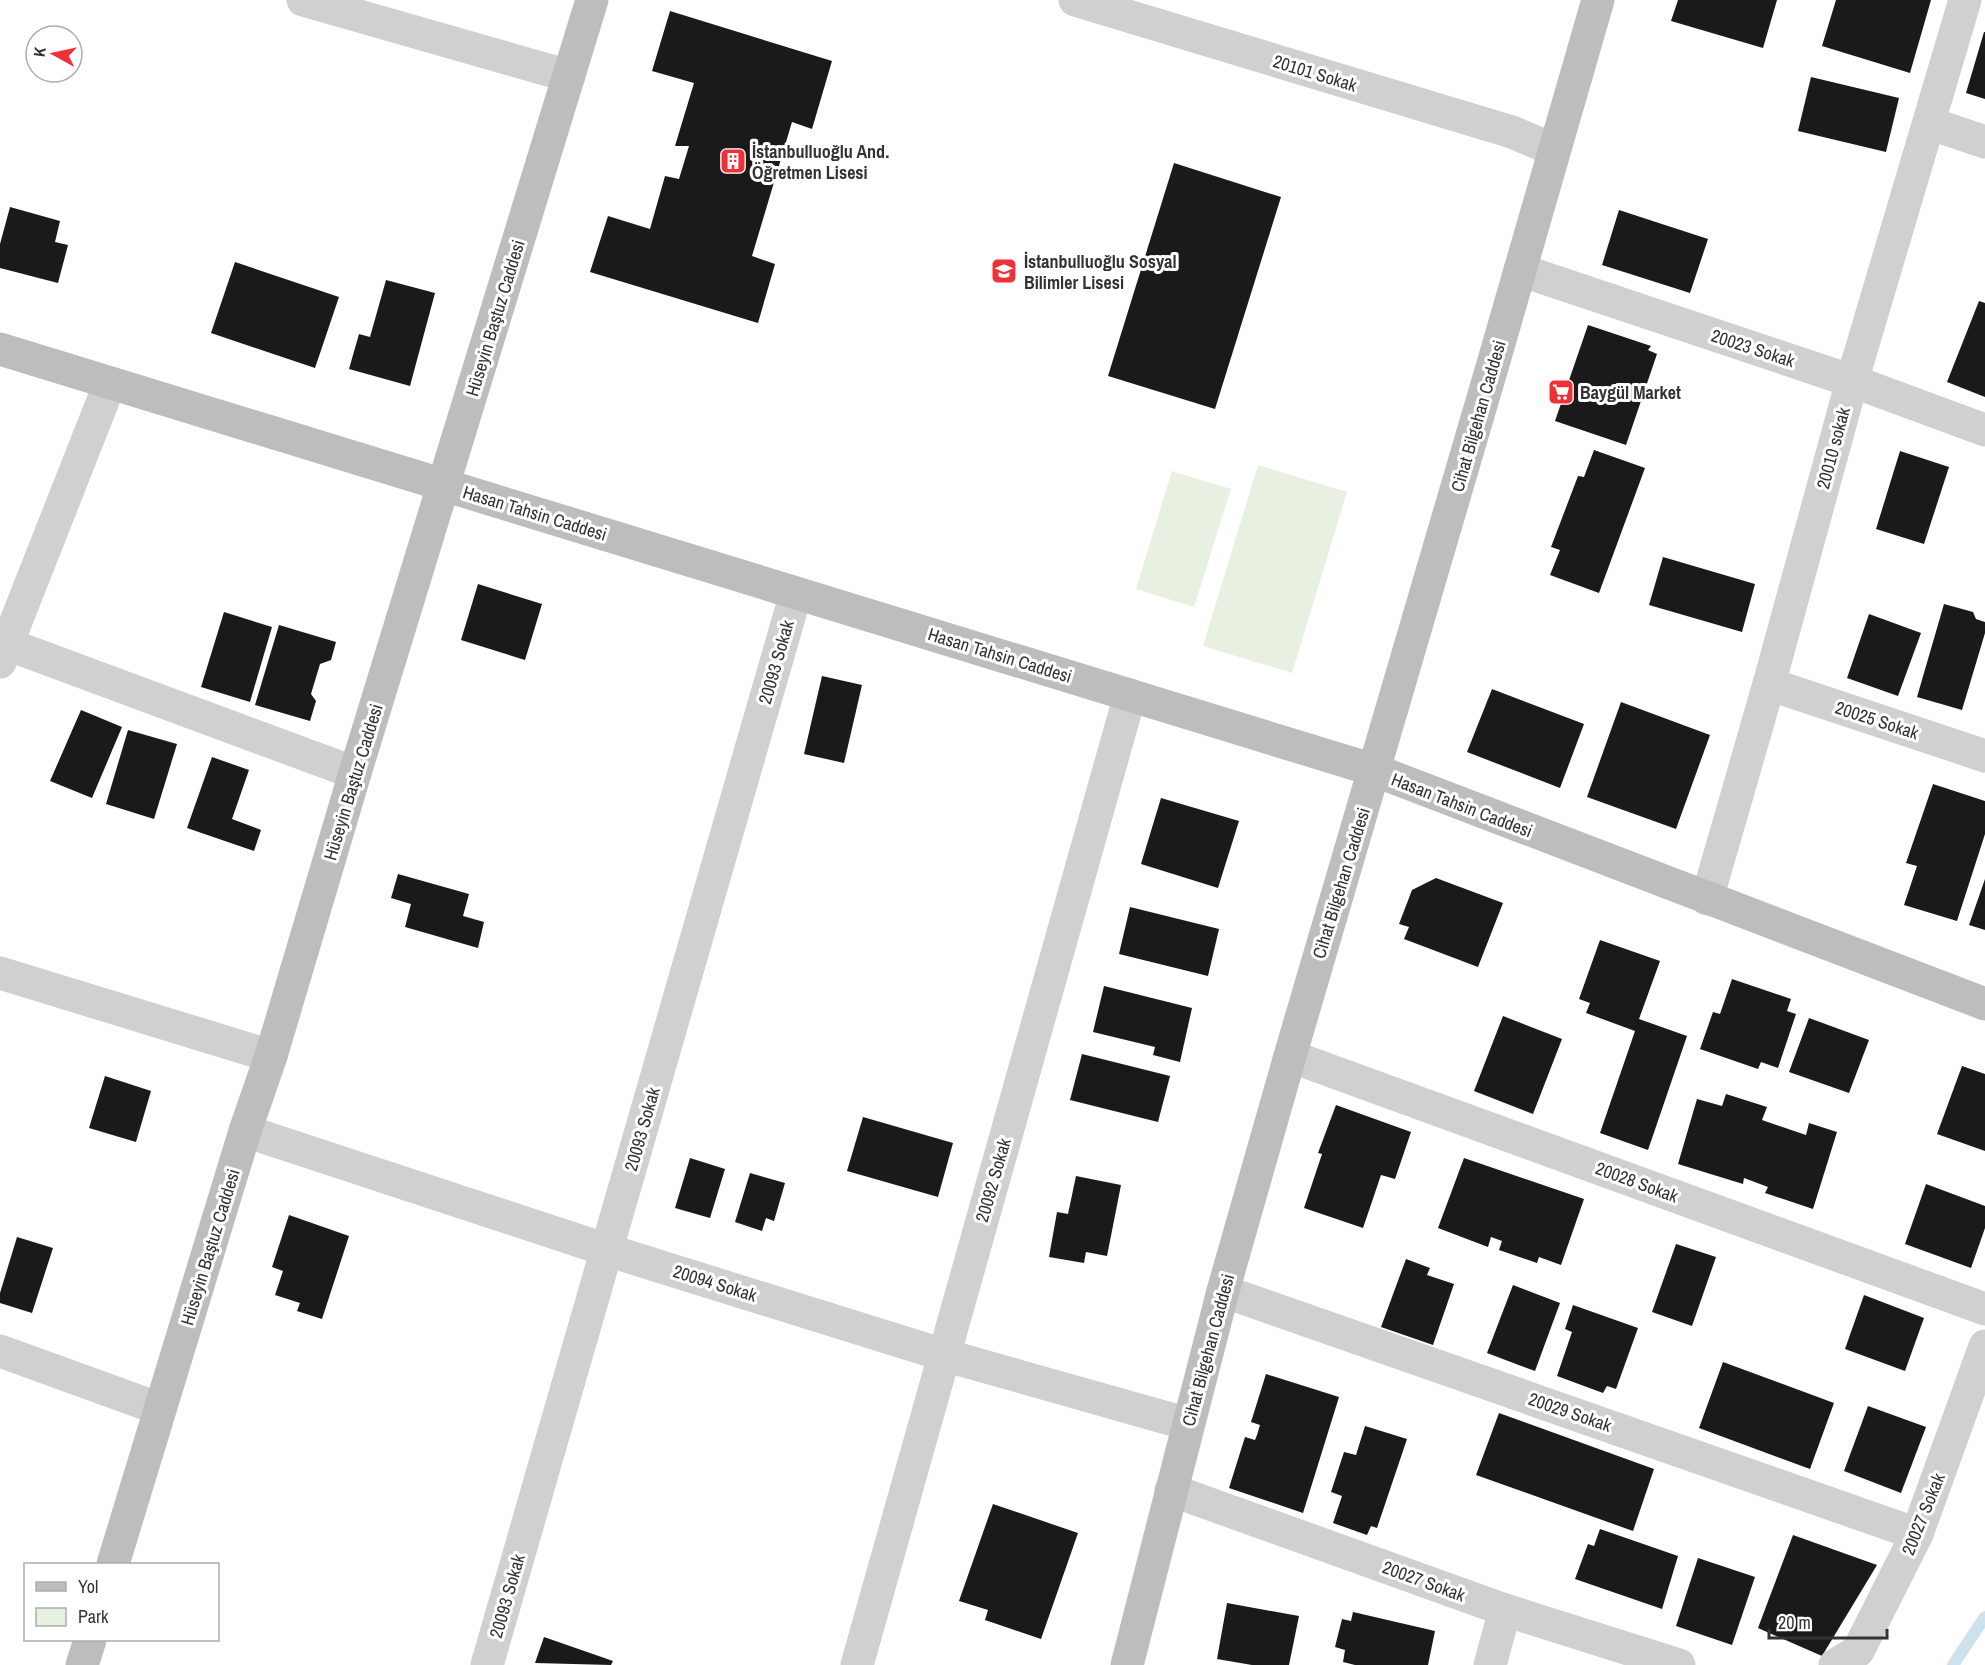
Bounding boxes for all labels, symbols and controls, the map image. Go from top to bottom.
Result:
north arrow [24,24,84,84]
text: K [28,45,51,58]
street label: 20101 Sokak [1270,48,1360,98]
place label: İstanbulluoğlu And. Öğretmen Lisesi [752,139,889,185]
building icon: İstanbulluoğlu And. Öğretmen Lisesi [718,146,748,176]
street label: Hüseyin Baştuz Caddesi [459,237,531,399]
place label: İstanbulluoğlu Sosyal Bilimler Lisesi [1024,249,1177,295]
school or university icon: İstanbulluoğlu Sosyal Bilimler Lisesi [989,256,1019,286]
street label: 20023 Sokak [1708,323,1798,373]
street label: Cihat Bilgehan Caddesi [1444,337,1512,495]
supermarket icon: Baygül Market [1546,377,1576,407]
place label: Baygül Market [1580,380,1681,405]
street label: 20010 sokak [1810,404,1856,492]
street label: Hasan Tahsin Caddesi [460,479,610,547]
street label: 20093 Sokak [752,617,800,707]
street label: Hasan Tahsin Caddesi [925,621,1075,689]
street label: 20025 Sokak [1832,695,1922,745]
street label: Hüseyin Baştuz Caddesi [317,701,389,863]
street label: Hasan Tahsin Caddesi [1388,767,1536,843]
street label: Cihat Bilgehan Caddesi [1306,804,1376,962]
street label: 20093 Sokak [618,1084,666,1174]
street label: 20092 Sokak [969,1135,1017,1225]
street label: 20028 Sokak [1592,1156,1682,1209]
street label: Hüseyin Baştuz Caddesi [174,1166,246,1328]
street label: 20094 Sokak [670,1258,760,1308]
street label: Cihat Bilgehan Caddesi [1176,1271,1240,1429]
street label: 20029 Sokak [1525,1386,1615,1438]
street label: 20027 Sokak [1895,1469,1951,1559]
street label: 20093 Sokak [483,1551,531,1641]
street label: 20027 Sokak [1379,1555,1469,1608]
legend [24,1563,219,1641]
text: Yol [78,1574,98,1599]
scale bar [1769,1602,1888,1640]
text: Park [78,1604,109,1629]
text: 20 m [1778,1610,1811,1635]

